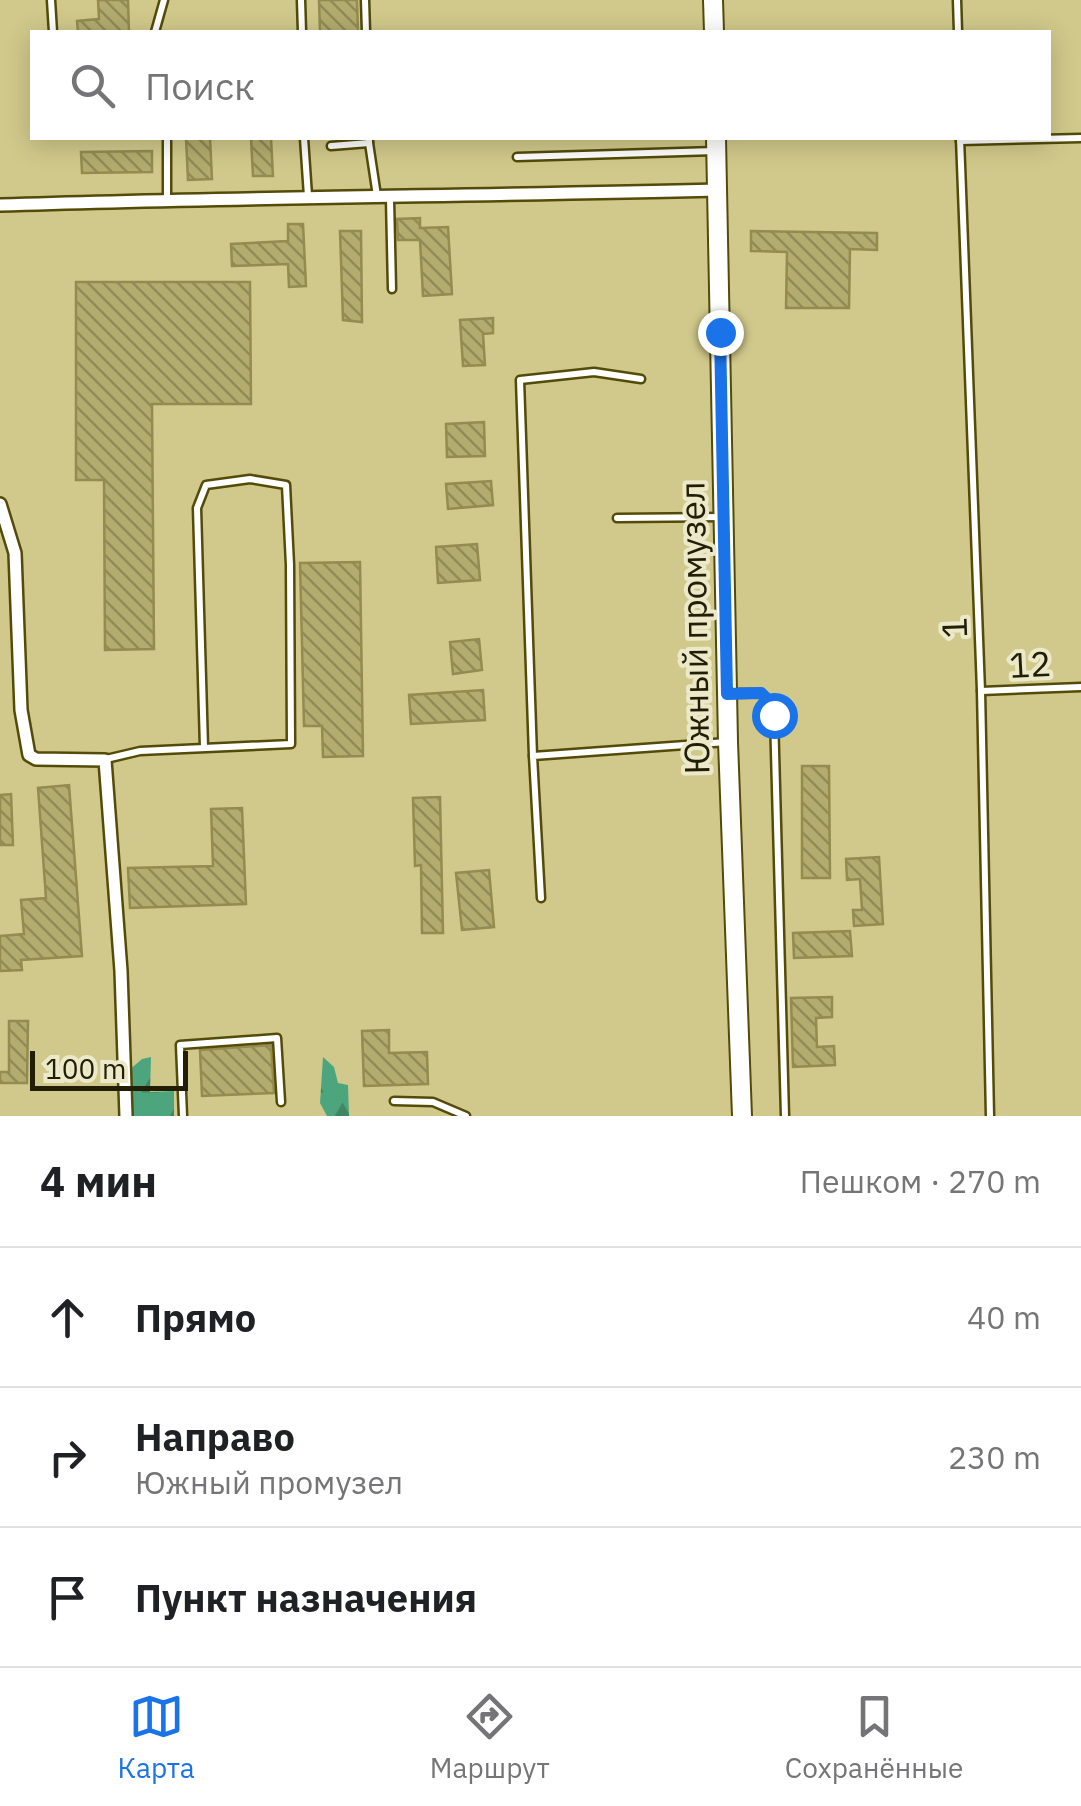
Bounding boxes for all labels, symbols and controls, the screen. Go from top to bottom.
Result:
search box [30,30,1051,140]
icon: search [65,58,120,113]
text: Поиск [145,61,255,110]
route end [698,310,744,356]
street label: Южный промузел [668,481,720,775]
street label: 1 [931,617,977,639]
street label: 12 [1008,640,1052,688]
route start [752,693,798,739]
scale bar [30,1046,188,1090]
text: 100 m [45,1050,126,1087]
text: 4 мин [40,1154,157,1209]
text: Пешком · 270 m [800,1160,1041,1202]
icon: ahead [40,1290,95,1345]
text: Прямо [135,1293,256,1342]
text: 40 m [967,1296,1041,1338]
text: Направо [135,1412,295,1461]
icon: right [40,1430,95,1485]
text: 230 m [948,1436,1041,1478]
text: Южный промузел [135,1461,403,1503]
icon: arrive [40,1570,95,1625]
text: Пункт назначения [135,1573,477,1622]
tab: Карта [118,1689,195,1786]
tab: Маршрут [430,1689,550,1786]
tab: Сохранённые [785,1689,963,1786]

